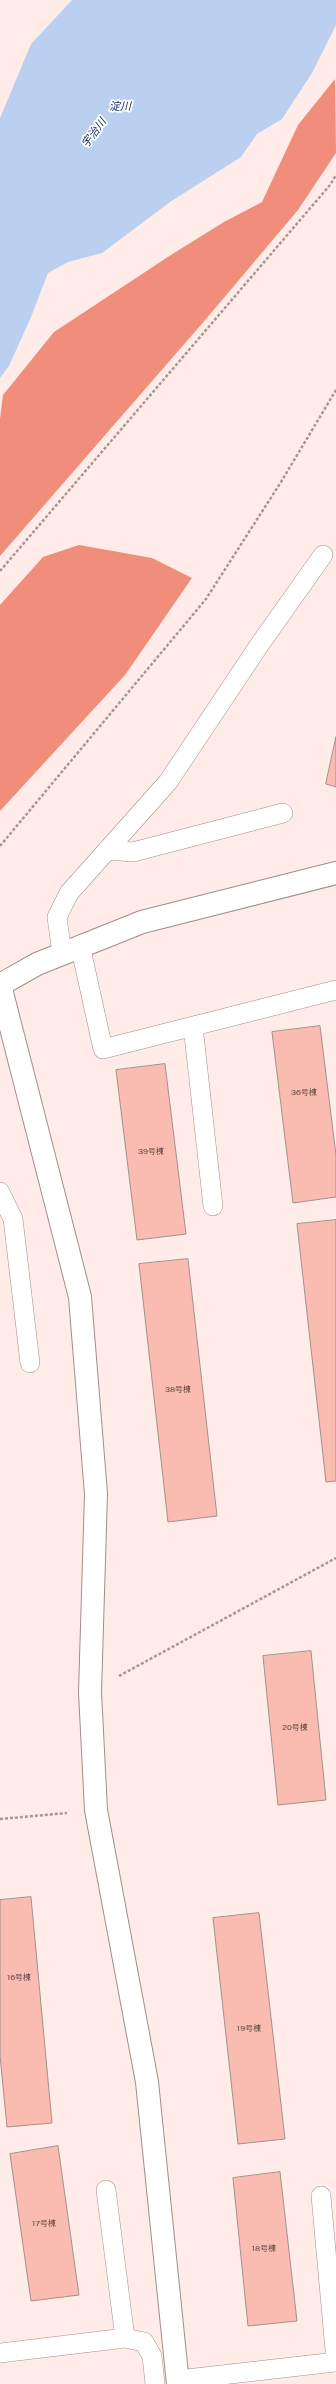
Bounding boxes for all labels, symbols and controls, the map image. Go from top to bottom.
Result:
water label: 淀川 [109,100,131,114]
water label: 宇治川 [79,116,109,150]
house number: 36号棟 [291,1088,317,1098]
house number: 39号棟 [138,1147,164,1157]
house number: 38号棟 [165,1385,191,1395]
house number: 20号棟 [282,1723,308,1733]
house number: 16号棟 [7,1973,31,1983]
house number: 19号棟 [237,2024,261,2034]
house number: 17号棟 [32,2219,56,2229]
house number: 18号棟 [252,2244,276,2254]

